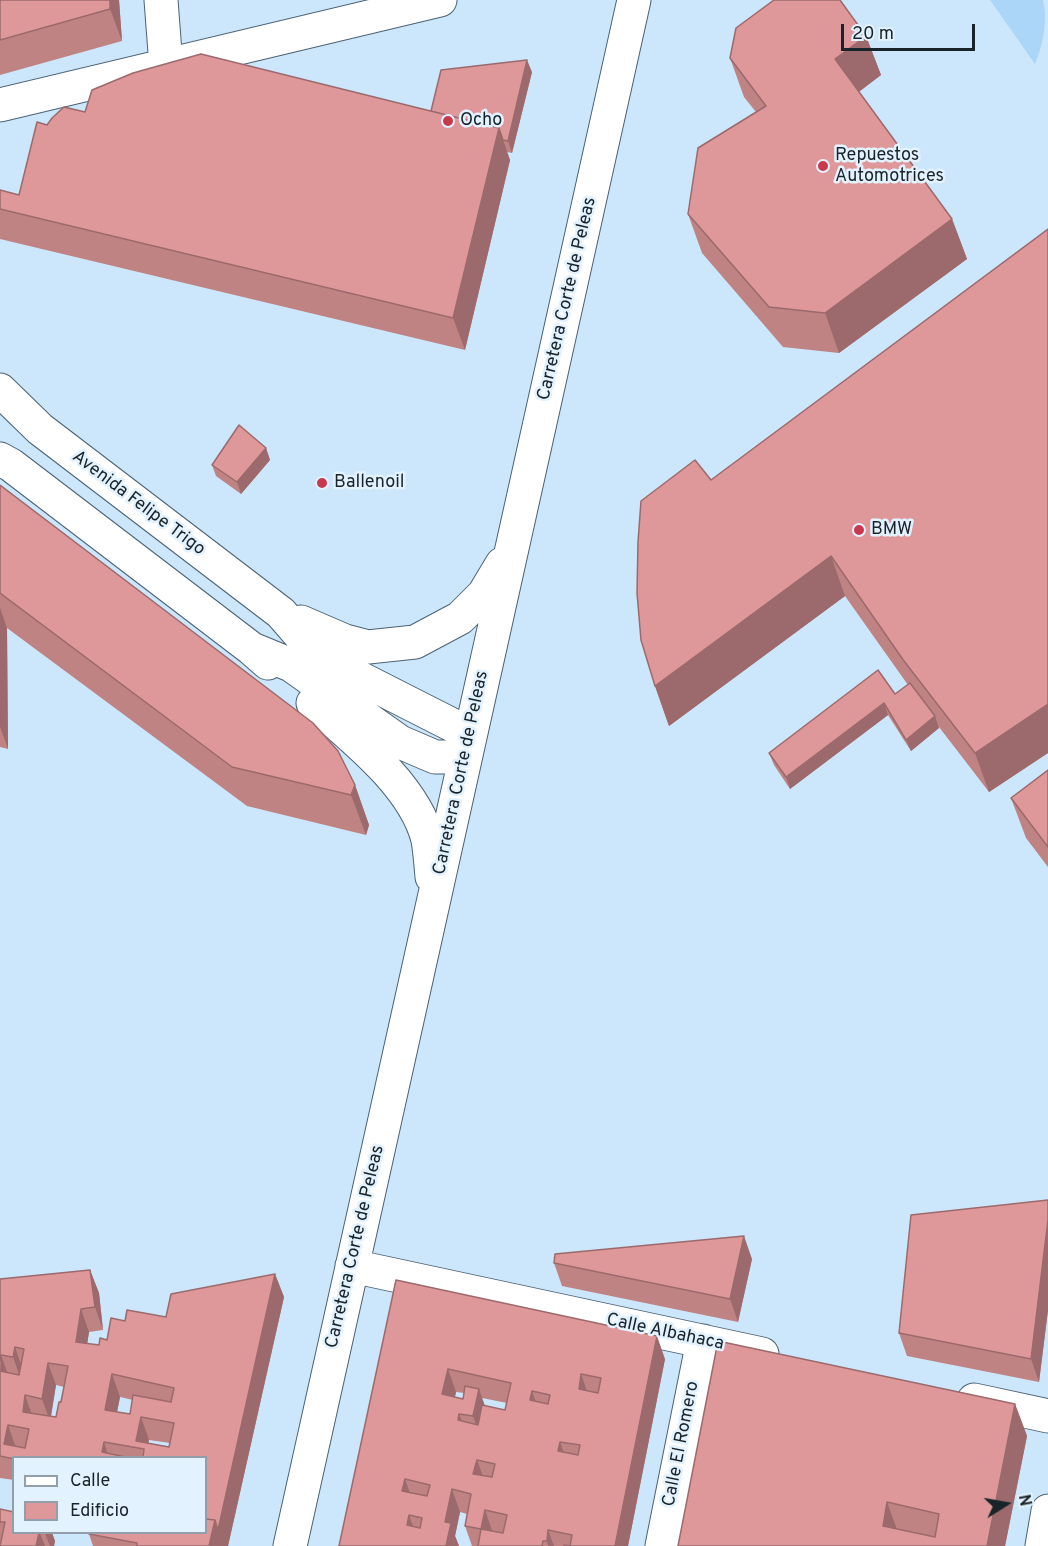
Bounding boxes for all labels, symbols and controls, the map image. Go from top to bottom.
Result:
scale bar [844,12,978,50]
text: 20 m [852,23,894,46]
place label: Ocho [460,110,502,132]
marker: Ocho [441,114,455,128]
place label: Repuestos Automotrices [835,145,944,188]
marker: Repuestos Automotrices [816,159,830,173]
street label: Carretera Corte de Peleas [534,195,602,403]
street label: Avenida Felipe Trigo [67,447,209,561]
place label: Ballenoil [334,472,404,494]
marker: Ballenoil [315,476,329,490]
place label: BMW [871,519,912,541]
marker: BMW [852,523,866,537]
street label: Carretera Corte de Peleas [430,669,494,877]
street label: Carretera Corte de Peleas [322,1143,390,1351]
street label: Calle Albahaca [604,1310,726,1356]
street label: Calle El Romero [659,1379,705,1509]
legend [12,1456,207,1534]
text: Calle [70,1470,110,1493]
north arrow [976,1474,1036,1534]
text: N [1013,1493,1035,1508]
text: Edificio [70,1500,129,1523]

